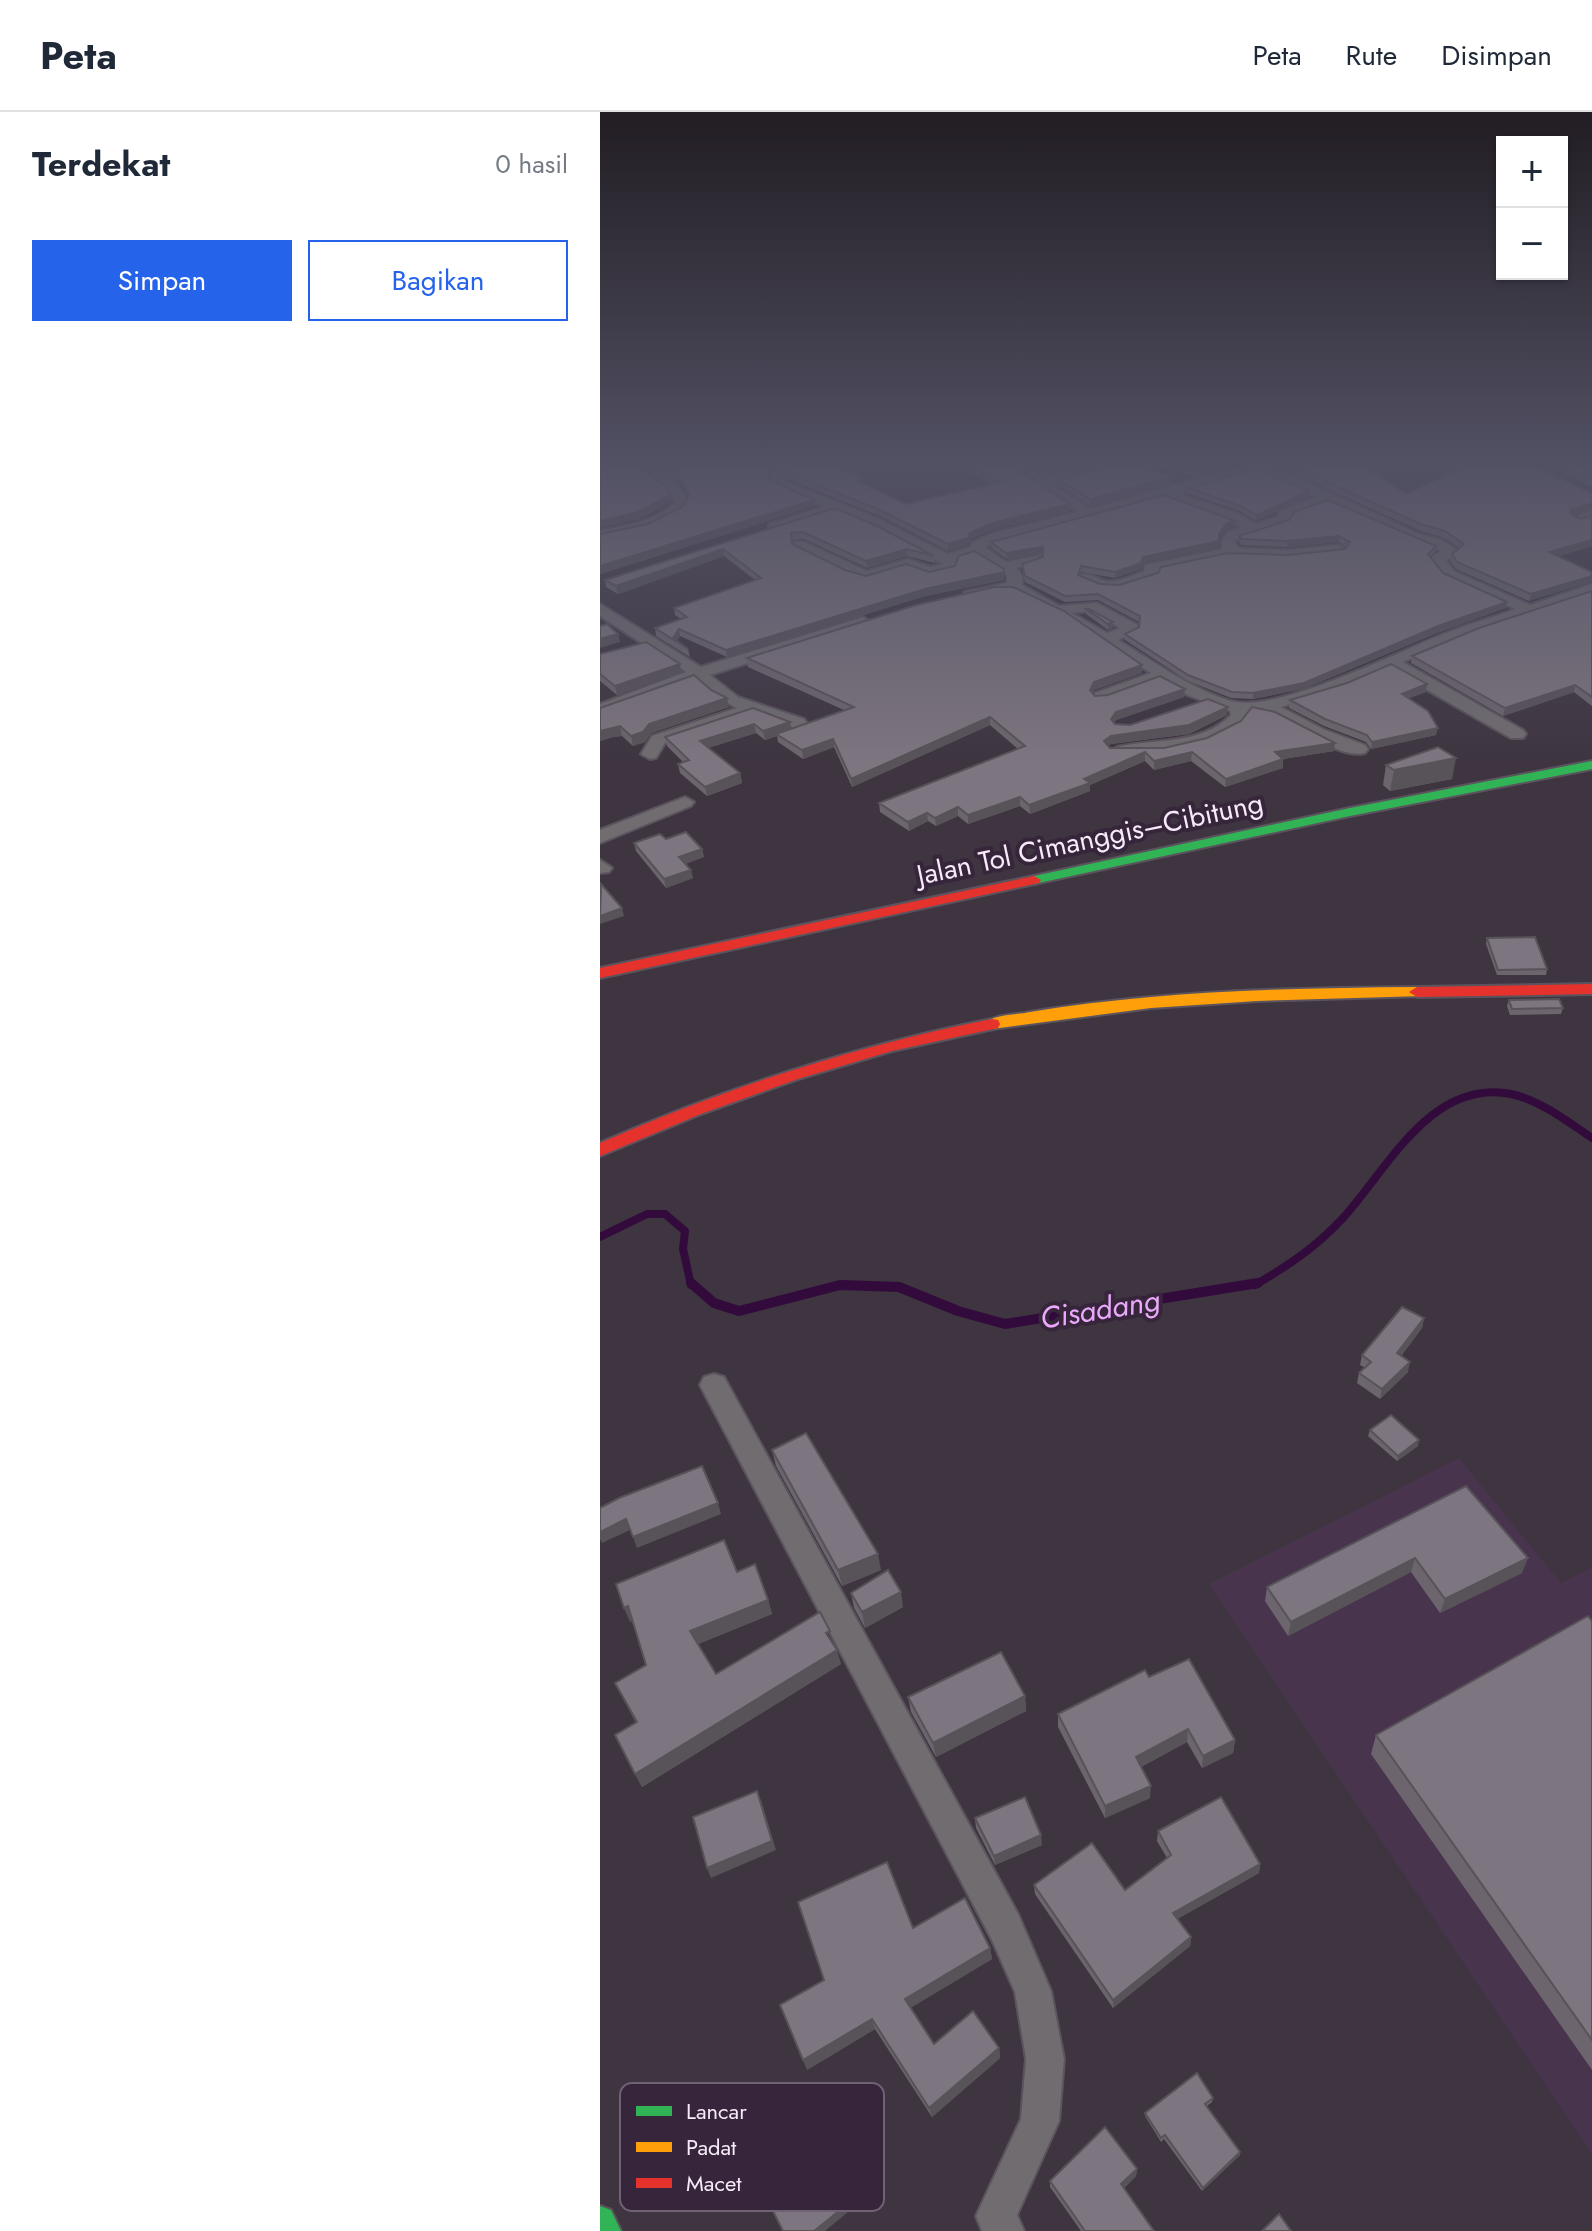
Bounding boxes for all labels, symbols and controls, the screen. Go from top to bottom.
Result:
text: Peta [40,28,117,83]
text: Peta [1252,35,1302,76]
text: Rute [1346,35,1397,76]
text: Disimpan [1441,35,1552,76]
map controls [1496,136,1568,280]
button: + [1496,136,1568,208]
text: Terdekat [32,140,170,189]
text: 0 hasil [495,145,568,183]
button: − [1496,208,1568,280]
button: Simpan [32,240,292,321]
button: Bagikan [308,240,568,321]
street label: Jalan Tol Cimanggis–Cibitung [909,782,1267,897]
water label: Cisadang [1037,1278,1163,1340]
legend [620,2083,884,2211]
text: Lancar [686,2095,747,2127]
text: Padat [686,2131,737,2163]
text: Macet [686,2167,742,2199]

